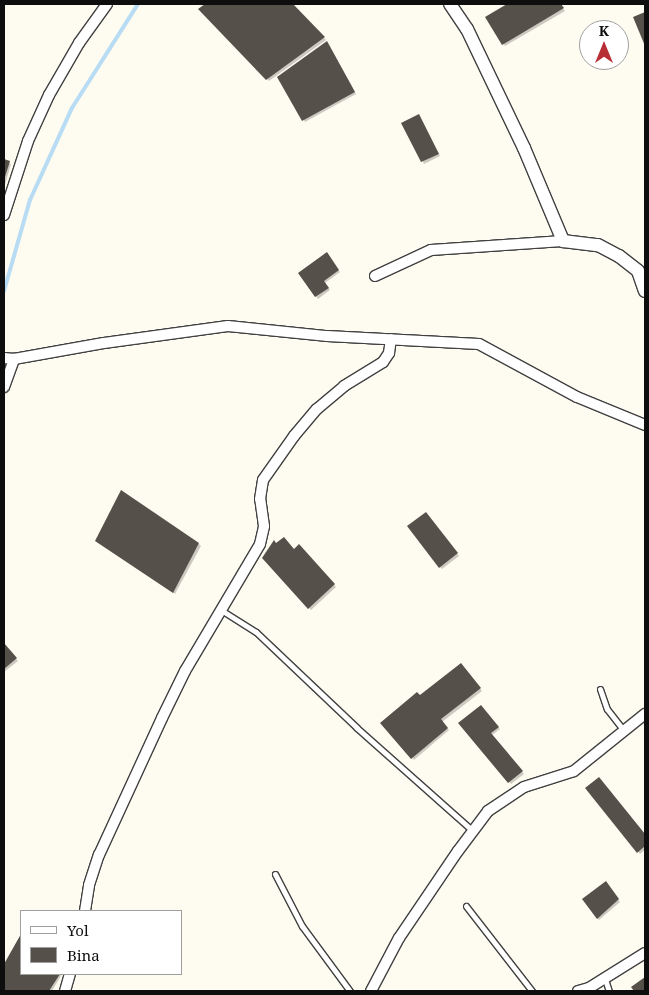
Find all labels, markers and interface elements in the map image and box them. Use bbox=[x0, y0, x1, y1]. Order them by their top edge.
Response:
north arrow bbox=[579, 20, 629, 70]
text: K bbox=[599, 21, 609, 40]
legend bbox=[20, 910, 182, 975]
text: Yol bbox=[67, 920, 89, 940]
text: Bina bbox=[67, 945, 100, 965]

